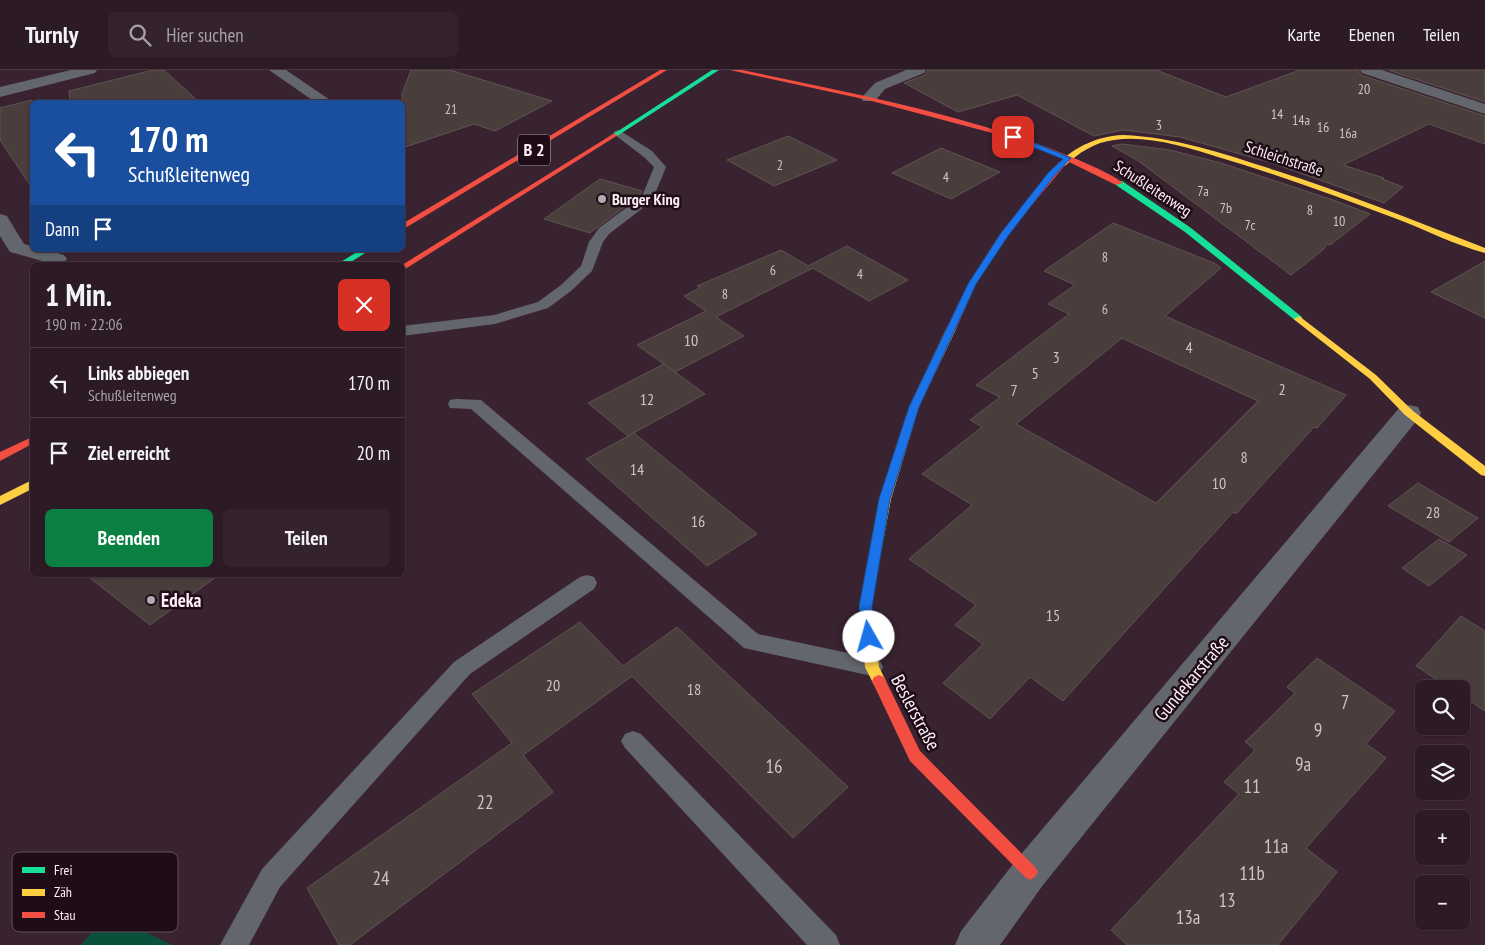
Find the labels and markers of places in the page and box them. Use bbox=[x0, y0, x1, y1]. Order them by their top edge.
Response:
pin bbox=[992, 116, 1034, 158]
place label: Burger King bbox=[612, 189, 680, 209]
marker: Burger King bbox=[596, 193, 608, 205]
place label: Edeka bbox=[161, 588, 202, 612]
marker: Edeka bbox=[145, 594, 157, 606]

